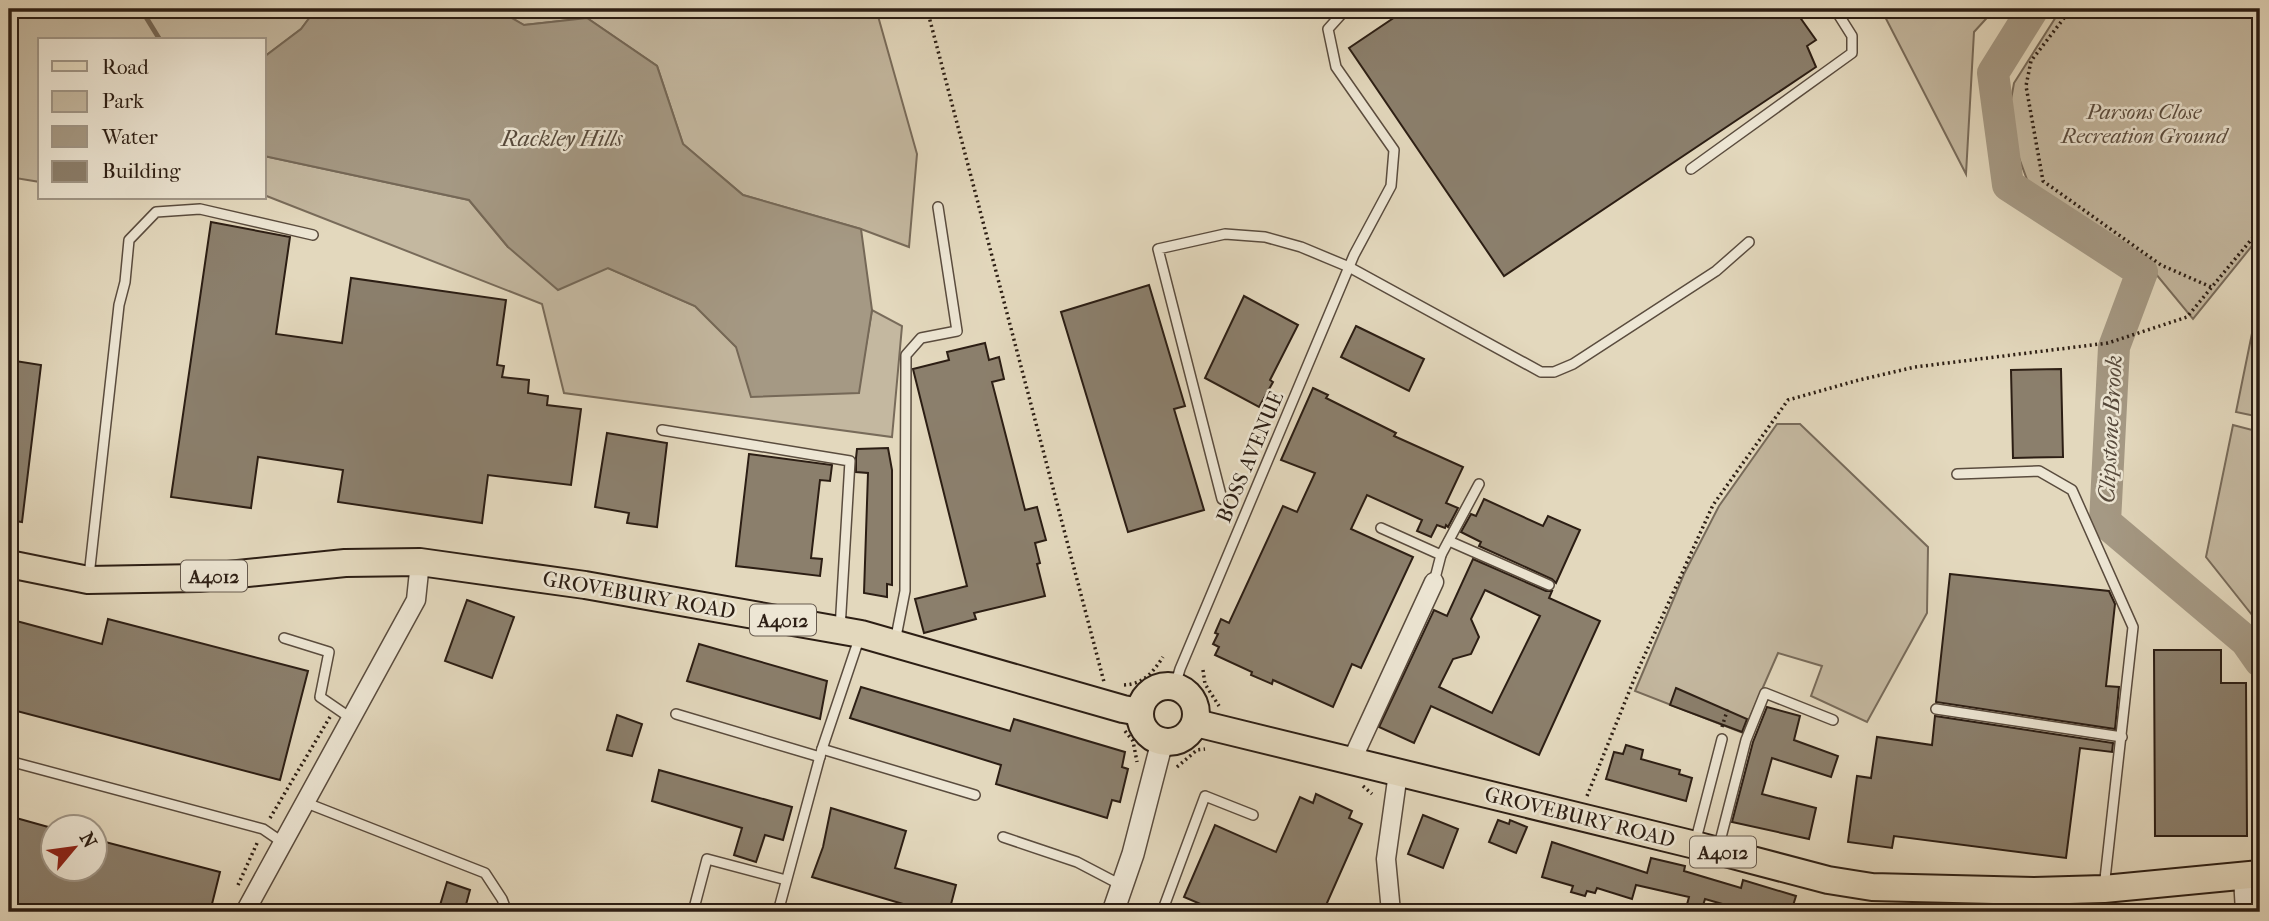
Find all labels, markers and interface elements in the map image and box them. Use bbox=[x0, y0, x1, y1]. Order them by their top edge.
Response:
legend bbox=[38, 38, 266, 200]
text: Road bbox=[102, 55, 149, 79]
text: Park bbox=[102, 89, 144, 113]
park label: Parsons Close Recreation Ground bbox=[2059, 100, 2229, 148]
text: Water bbox=[101, 125, 158, 149]
water label: Rackley Hills bbox=[499, 125, 624, 152]
text: Building bbox=[102, 159, 181, 183]
water label: Clipstone Brook bbox=[2093, 354, 2128, 504]
street label: BOSS AVENUE bbox=[1212, 388, 1289, 526]
road number: A4012 bbox=[181, 561, 247, 592]
street label: GROVEBURY ROAD bbox=[541, 566, 737, 624]
road number: A4012 bbox=[750, 604, 816, 636]
street label: GROVEBURY ROAD bbox=[1482, 782, 1678, 852]
north arrow bbox=[38, 813, 108, 883]
text: N bbox=[75, 829, 101, 852]
road number: A4012 bbox=[1690, 836, 1756, 867]

